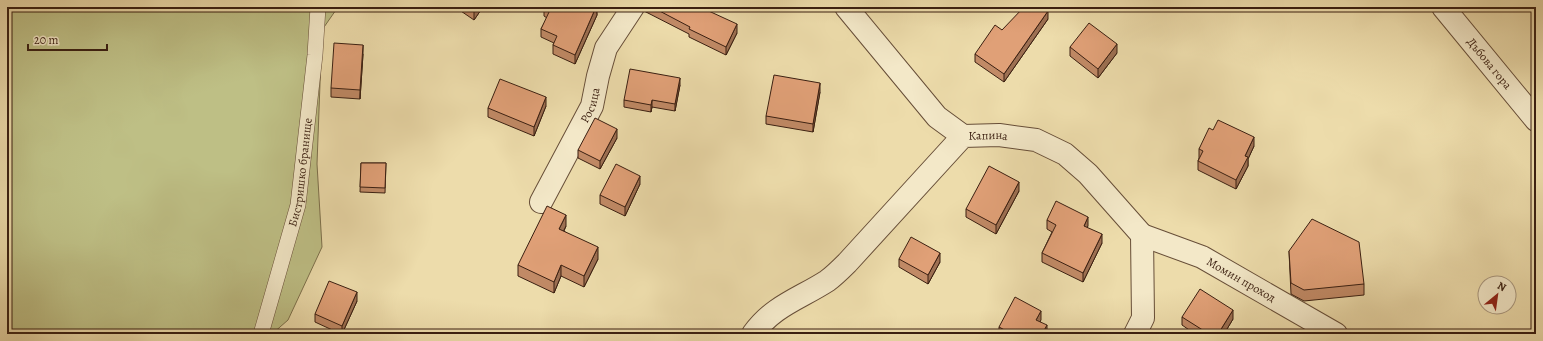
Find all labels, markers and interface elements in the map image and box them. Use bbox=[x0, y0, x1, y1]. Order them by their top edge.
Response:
scale bar bbox=[28, 26, 107, 52]
text: 20 m bbox=[34, 32, 58, 48]
street label: Дъбова гора bbox=[1463, 34, 1516, 93]
street label: Росица bbox=[576, 86, 604, 126]
street label: Бистришко бранище bbox=[284, 117, 316, 229]
street label: Капина bbox=[968, 127, 1009, 144]
street label: Момин проход bbox=[1204, 253, 1279, 306]
north arrow bbox=[1477, 275, 1517, 315]
text: N bbox=[1494, 278, 1509, 295]

